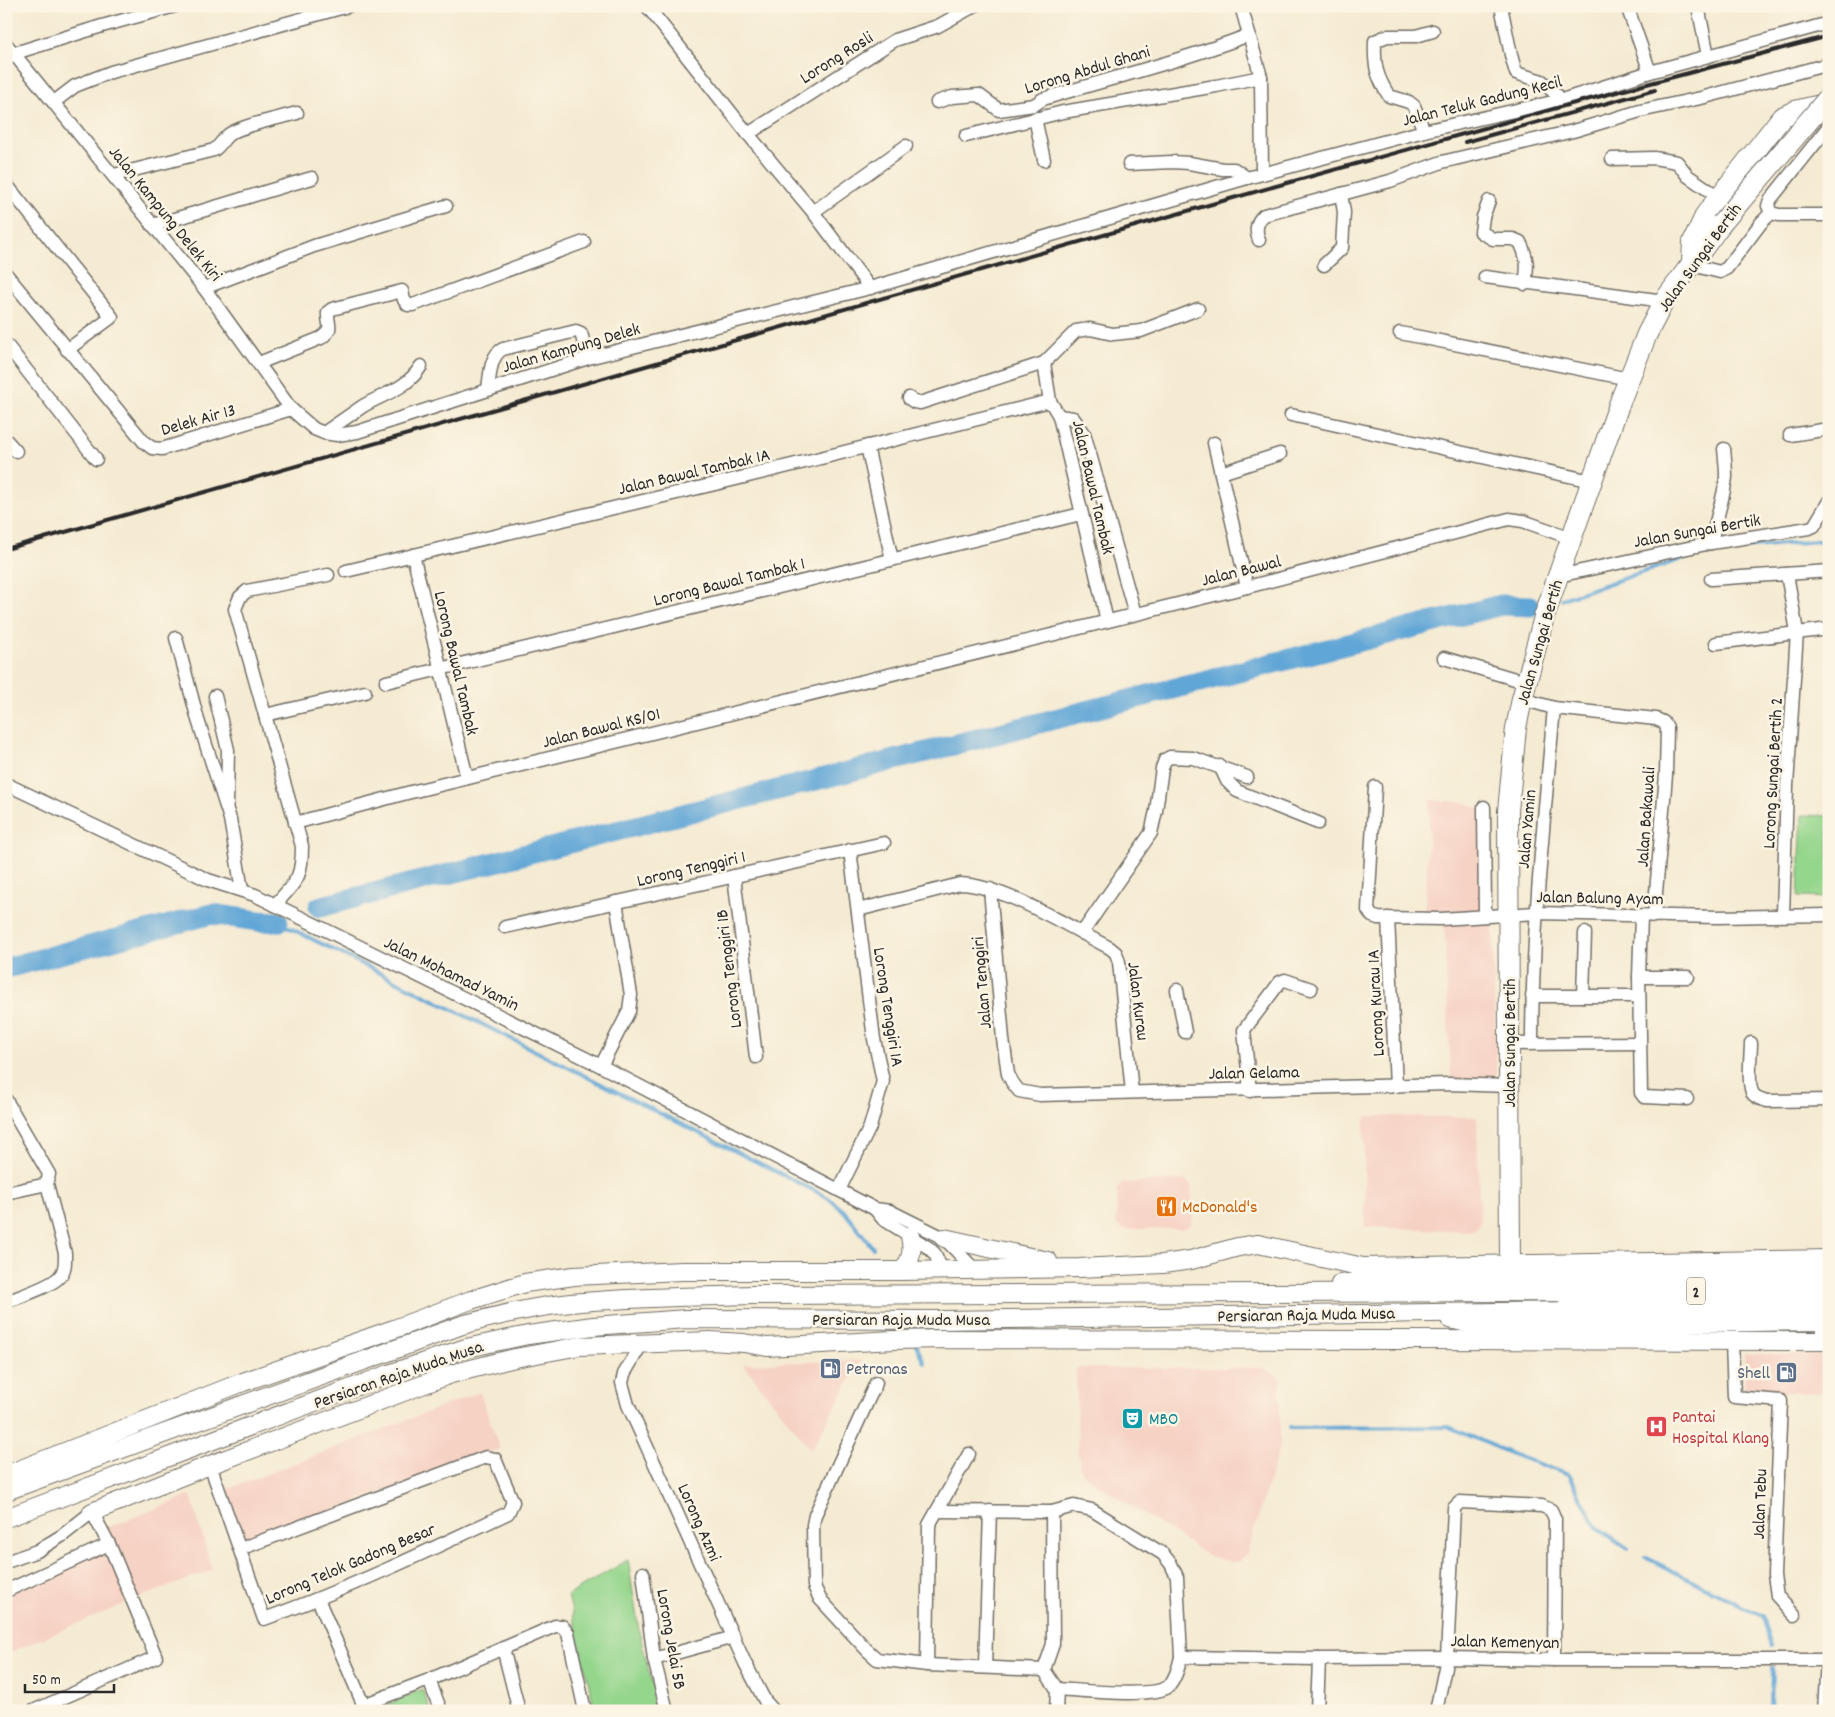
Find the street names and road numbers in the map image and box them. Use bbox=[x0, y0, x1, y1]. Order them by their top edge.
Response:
street label: Lorong Rosli bbox=[796, 27, 879, 92]
street label: Lorong Abdul Ghani bbox=[1022, 40, 1154, 102]
street label: Jalan Teluk Gadung Kecil bbox=[1400, 70, 1566, 134]
street label: Jalan Kampung Delek Kiri bbox=[101, 141, 227, 288]
street label: Jalan Sungai Bertih bbox=[1653, 199, 1749, 318]
street label: Jalan Kampung Delek bbox=[500, 318, 644, 381]
street label: Delek Air 13 bbox=[158, 399, 239, 444]
street label: Jalan Bawal Tambak bbox=[1064, 418, 1119, 557]
street label: Jalan Bawal Tambak 1A bbox=[616, 444, 773, 503]
street label: Jalan Sungai Bertik bbox=[1632, 509, 1763, 556]
street label: Jalan Bawal bbox=[1199, 550, 1285, 594]
street label: Lorong Bawal Tambak 1 bbox=[651, 552, 808, 614]
street label: Jalan Sungai Bertih bbox=[1512, 577, 1571, 708]
street label: Lorong Bawal Tambak bbox=[426, 589, 483, 738]
street label: Lorong Sungai Bertih 2 bbox=[1758, 697, 1791, 849]
street label: Jalan Bawal KS/01 bbox=[540, 703, 663, 756]
street label: Jalan Bakawali bbox=[1632, 766, 1663, 868]
street label: Jalan Yamin bbox=[1513, 789, 1544, 870]
street label: Lorong Tenggiri 1 bbox=[635, 846, 748, 895]
street label: Jalan Balung Ayam bbox=[1536, 886, 1664, 913]
street label: Lorong Tenggiri 1B bbox=[711, 908, 750, 1030]
street label: Jalan Mohamad Yamin bbox=[379, 932, 523, 1019]
street label: Jalan Tenggiri bbox=[967, 936, 1000, 1030]
street label: Lorong Tenggiri 1A bbox=[865, 946, 908, 1069]
street label: Lorong Kurau 1A bbox=[1362, 949, 1393, 1057]
street label: Jalan Kurau bbox=[1119, 961, 1154, 1042]
street label: Jalan Sungai Bertih bbox=[1499, 978, 1524, 1108]
street label: Jalan Gelama bbox=[1208, 1061, 1300, 1088]
road number: 2 bbox=[1687, 1278, 1705, 1304]
street label: Persiaran Raja Muda Musa bbox=[1217, 1302, 1396, 1331]
street label: Persiaran Raja Muda Musa bbox=[812, 1309, 990, 1334]
street label: Persiaran Raja Muda Musa bbox=[311, 1335, 487, 1417]
street label: Jalan Tebu bbox=[1748, 1468, 1775, 1540]
street label: Lorong Azmi bbox=[669, 1480, 726, 1566]
street label: Lorong Telok Gadong Besar bbox=[262, 1518, 440, 1613]
street label: Lorong Jelai 5B bbox=[648, 1587, 691, 1692]
street label: Jalan Kemenyan bbox=[1450, 1630, 1560, 1657]

